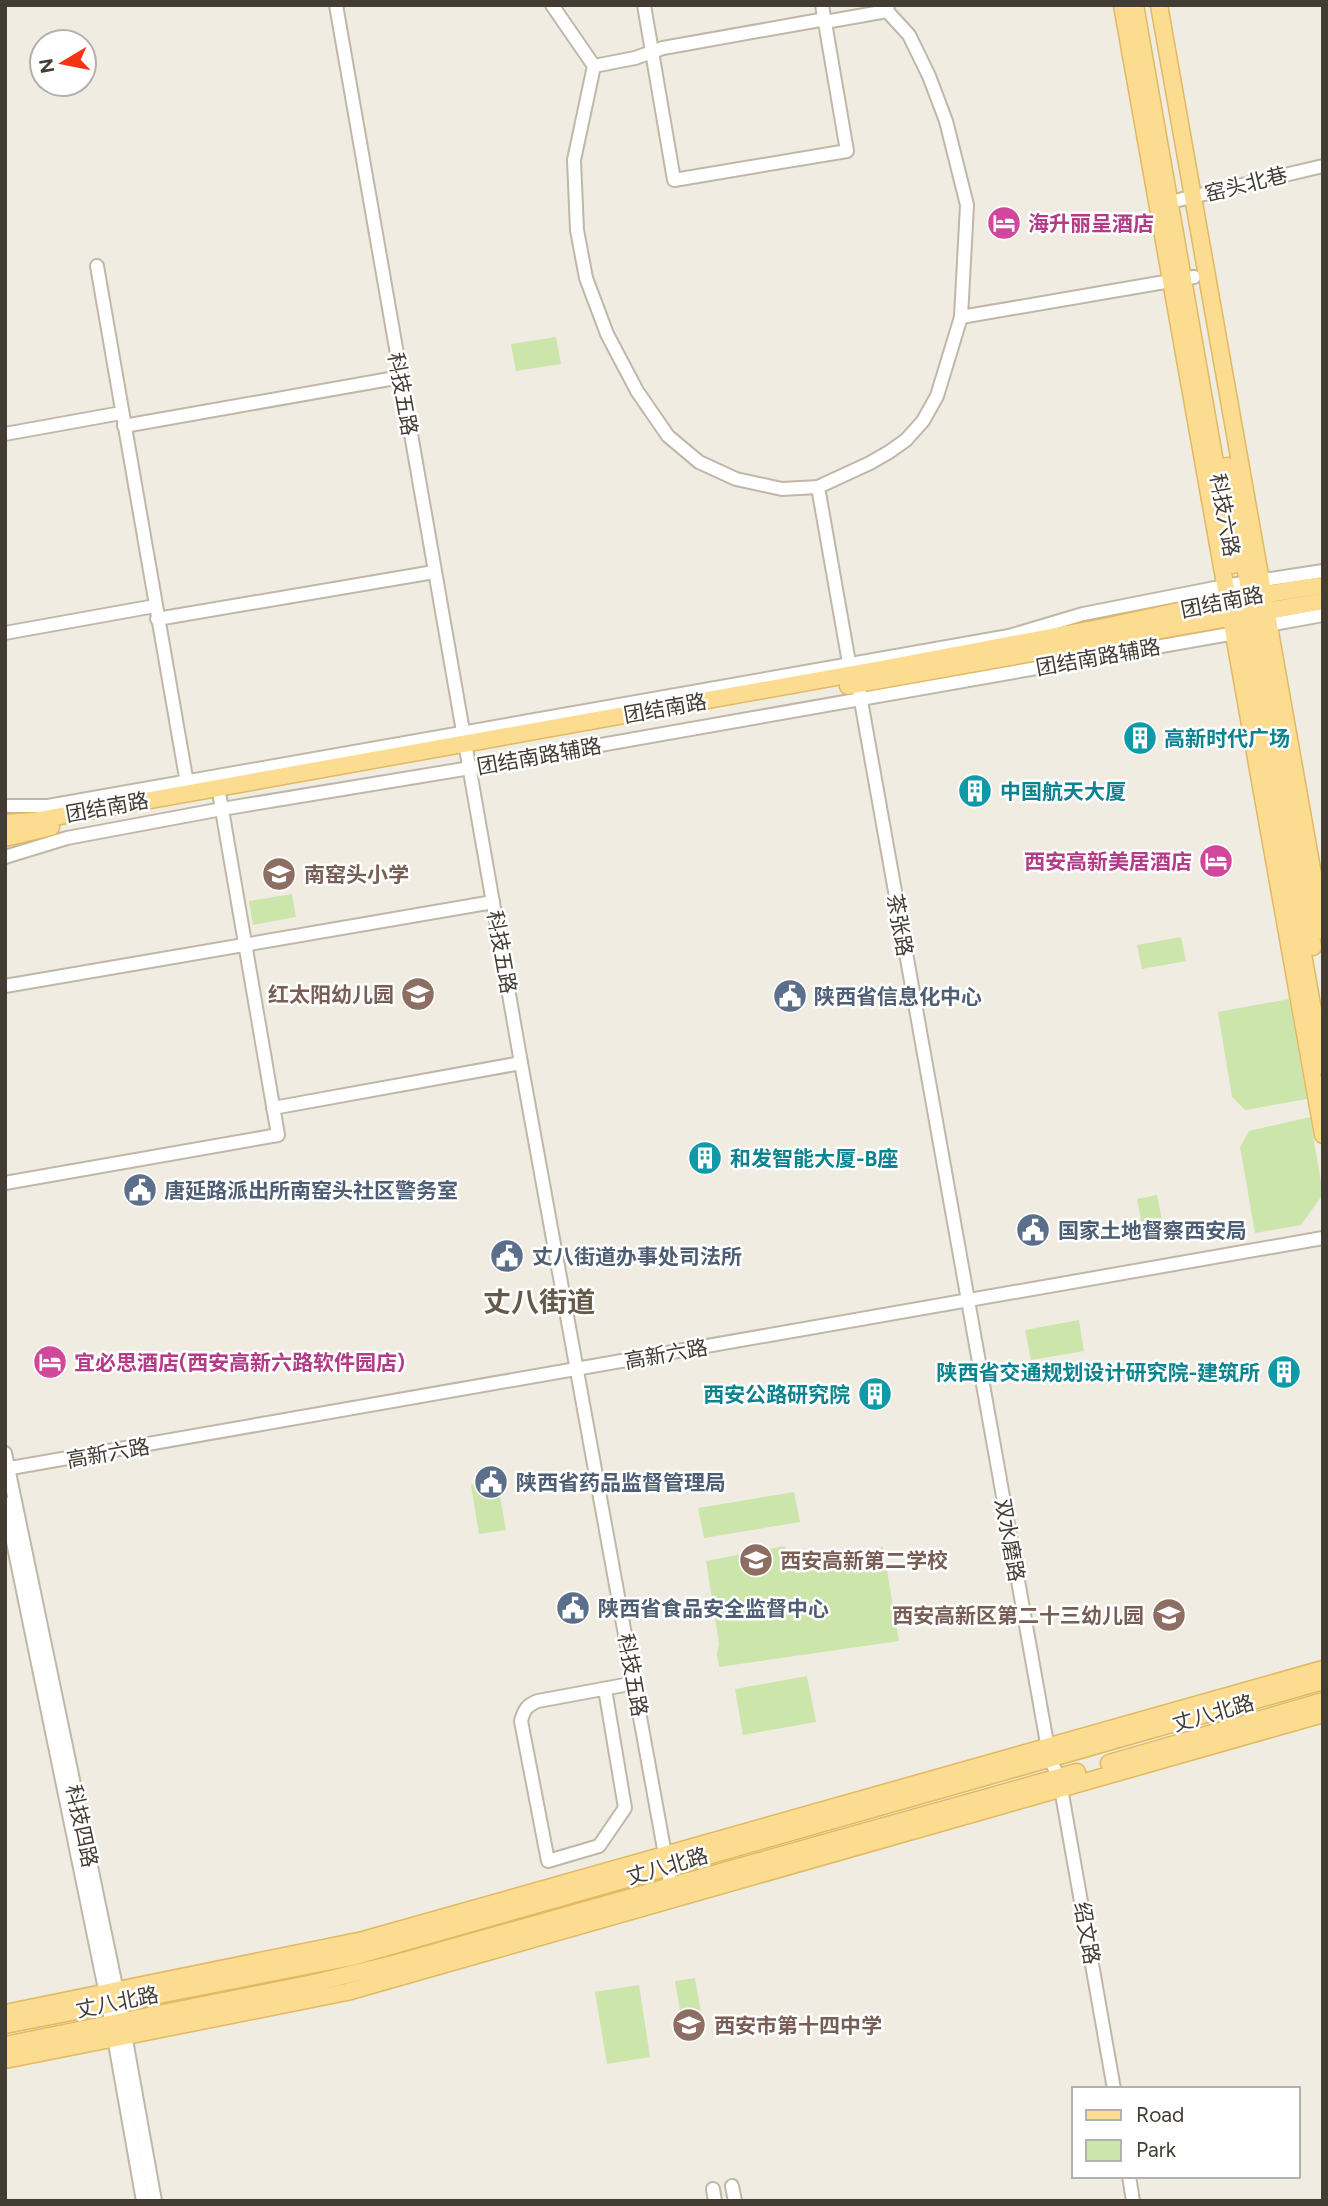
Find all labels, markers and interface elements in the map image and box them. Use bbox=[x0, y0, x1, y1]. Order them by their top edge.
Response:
north arrow bbox=[28, 28, 98, 98]
text: N bbox=[34, 57, 59, 75]
street label: 窑头北巷 bbox=[1202, 162, 1290, 206]
hotel icon: 海升丽呈酒店 bbox=[985, 204, 1023, 242]
place label: 海升丽呈酒店 bbox=[1028, 211, 1154, 236]
street label: 科技五路 bbox=[383, 350, 423, 438]
street label: 科技六路 bbox=[1205, 471, 1245, 559]
street label: 团结南路 bbox=[1178, 582, 1266, 622]
street label: 团结南路辅路 bbox=[1034, 634, 1162, 680]
street label: 团结南路 bbox=[621, 688, 709, 728]
building icon: 高新时代广场 bbox=[1121, 719, 1159, 757]
place label: 高新时代广场 bbox=[1164, 726, 1290, 751]
street label: 团结南路辅路 bbox=[475, 733, 603, 779]
building icon: 中国航天大厦 bbox=[956, 772, 994, 810]
place label: 中国航天大厦 bbox=[1000, 779, 1126, 804]
street label: 团结南路 bbox=[63, 787, 151, 827]
hotel icon: 西安高新美居酒店 bbox=[1197, 842, 1235, 880]
place label: 西安高新美居酒店 bbox=[1024, 849, 1192, 874]
school or university icon: 南窑头小学 bbox=[260, 855, 298, 893]
place label: 南窑头小学 bbox=[304, 862, 409, 887]
street label: 茶张路 bbox=[882, 892, 918, 958]
street label: 科技五路 bbox=[482, 908, 522, 996]
school or university icon: 红太阳幼儿园 bbox=[399, 975, 437, 1013]
public building icon: 陕西省信息化中心 bbox=[771, 977, 809, 1015]
place label: 红太阳幼儿园 bbox=[268, 982, 394, 1007]
place label: 陕西省信息化中心 bbox=[814, 984, 982, 1009]
building icon: 和发智能大厦-B座 bbox=[686, 1139, 724, 1177]
place label: 和发智能大厦-B座 bbox=[730, 1146, 898, 1171]
public building icon: 唐延路派出所南窑头社区警务室 bbox=[121, 1171, 159, 1209]
place label: 唐延路派出所南窑头社区警务室 bbox=[164, 1178, 458, 1203]
public building icon: 国家土地督察西安局 bbox=[1014, 1211, 1052, 1249]
place label: 国家土地督察西安局 bbox=[1058, 1218, 1247, 1243]
public building icon: 丈八街道办事处司法所 bbox=[488, 1237, 526, 1275]
place label: 丈八街道办事处司法所 bbox=[532, 1244, 742, 1269]
district label: 丈八街道 bbox=[483, 1285, 595, 1319]
street label: 高新六路 bbox=[622, 1334, 710, 1374]
hotel icon: 宜必思酒店(西安高新六路软件园店) bbox=[31, 1343, 69, 1381]
place label: 宜必思酒店(西安高新六路软件园店) bbox=[74, 1350, 405, 1375]
building icon: 陕西省交通规划设计研究院-建筑所 bbox=[1265, 1353, 1303, 1391]
place label: 陕西省交通规划设计研究院-建筑所 bbox=[936, 1360, 1260, 1385]
building icon: 西安公路研究院 bbox=[856, 1375, 894, 1413]
place label: 西安公路研究院 bbox=[703, 1382, 850, 1407]
street label: 高新六路 bbox=[64, 1433, 152, 1473]
public building icon: 陕西省药品监督管理局 bbox=[472, 1463, 510, 1501]
place label: 陕西省药品监督管理局 bbox=[516, 1470, 726, 1495]
street label: 双水磨路 bbox=[990, 1496, 1030, 1584]
school or university icon: 西安高新第二学校 bbox=[737, 1541, 775, 1579]
place label: 西安高新第二学校 bbox=[780, 1548, 948, 1573]
public building icon: 陕西省食品安全监督中心 bbox=[554, 1589, 592, 1627]
place label: 陕西省食品安全监督中心 bbox=[598, 1596, 829, 1621]
school or university icon: 西安高新区第二十三幼儿园 bbox=[1150, 1596, 1188, 1634]
place label: 西安高新区第二十三幼儿园 bbox=[892, 1603, 1144, 1628]
street label: 科技五路 bbox=[613, 1631, 653, 1719]
street label: 丈八北路 bbox=[1169, 1689, 1257, 1737]
street label: 科技四路 bbox=[61, 1782, 103, 1870]
street label: 丈八北路 bbox=[623, 1842, 711, 1890]
street label: 绍文路 bbox=[1069, 1900, 1105, 1966]
street label: 丈八北路 bbox=[73, 1982, 161, 2022]
school or university icon: 西安市第十四中学 bbox=[670, 2006, 708, 2044]
place label: 西安市第十四中学 bbox=[714, 2013, 882, 2038]
legend bbox=[1072, 2087, 1300, 2178]
text: Road bbox=[1136, 2102, 1184, 2127]
text: Park bbox=[1136, 2137, 1177, 2162]

